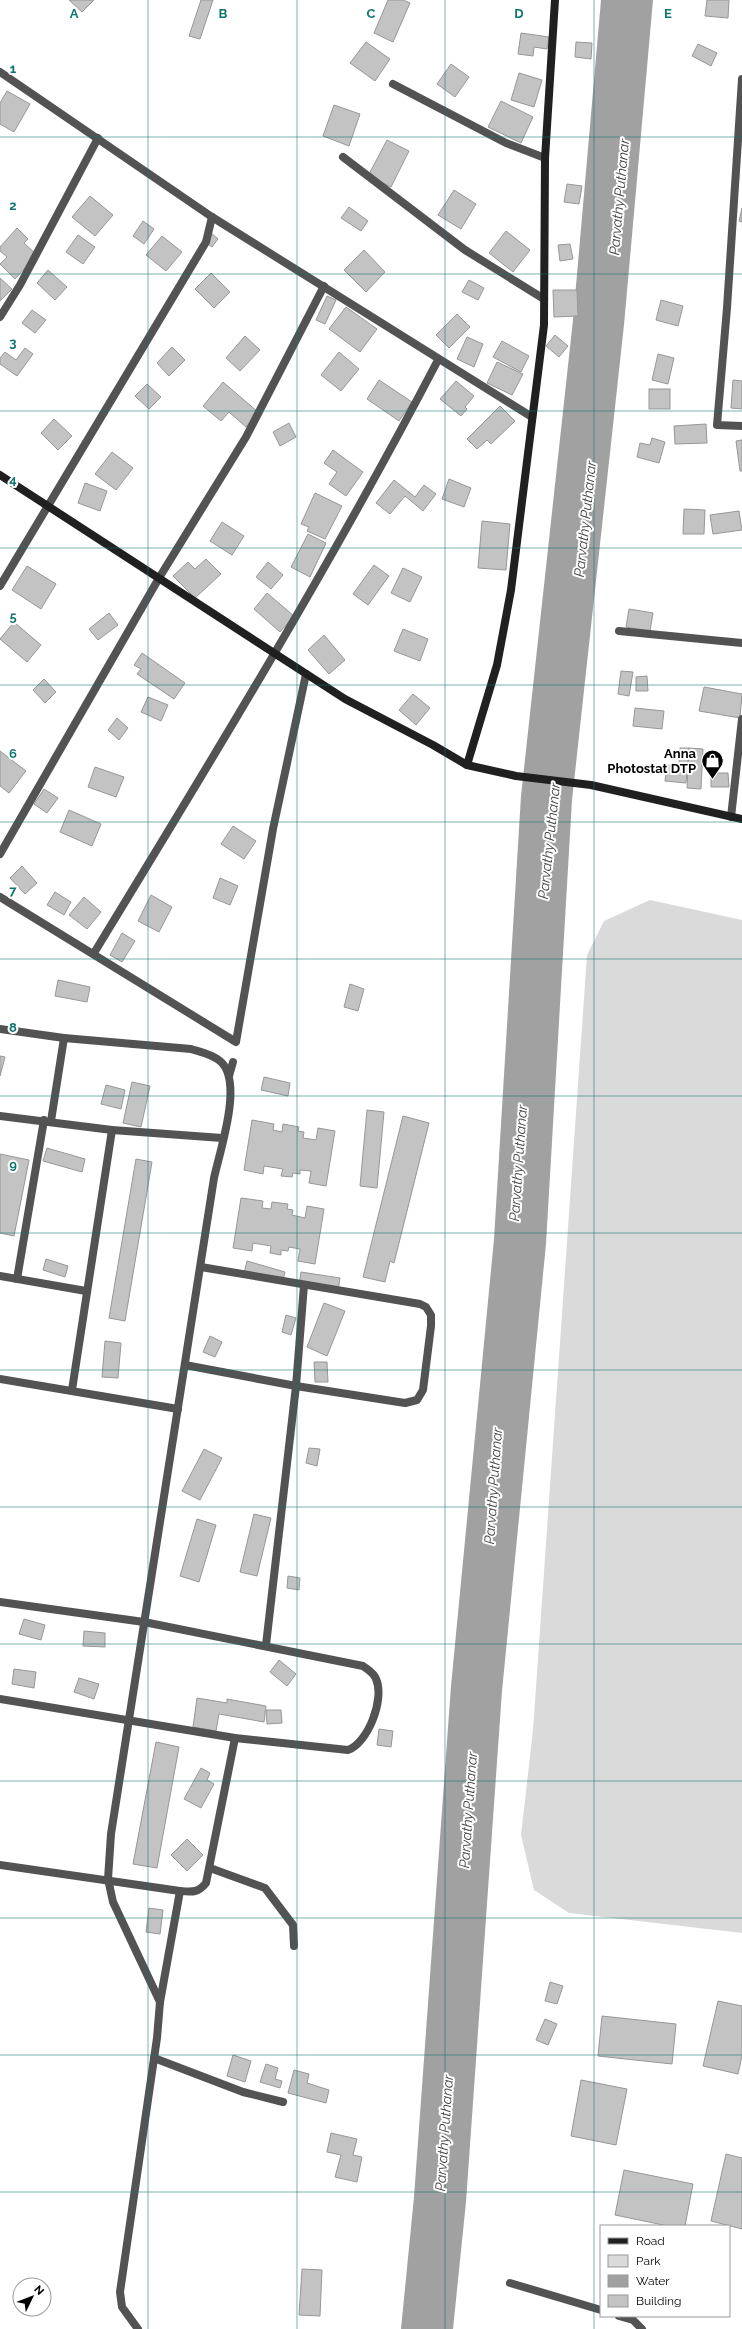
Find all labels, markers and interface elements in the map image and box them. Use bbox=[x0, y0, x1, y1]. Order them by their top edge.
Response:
text: A bbox=[70, 6, 79, 21]
text: B bbox=[219, 6, 228, 21]
text: C bbox=[367, 6, 376, 21]
text: D bbox=[514, 6, 524, 21]
text: E bbox=[664, 6, 672, 21]
text: 1 bbox=[10, 61, 17, 76]
water label: Parvathy Puthanar bbox=[606, 137, 632, 256]
text: 2 bbox=[9, 198, 17, 213]
text: 3 bbox=[9, 335, 17, 350]
water label: Parvathy Puthanar bbox=[571, 459, 599, 578]
text: 4 bbox=[9, 472, 17, 487]
text: 5 bbox=[9, 609, 17, 624]
text: 6 bbox=[9, 746, 17, 761]
place label: Anna Photostat DTP bbox=[607, 746, 697, 776]
shop icon: Anna Photostat DTP bbox=[699, 747, 725, 780]
water label: Parvathy Puthanar bbox=[535, 781, 563, 900]
text: 7 bbox=[9, 883, 17, 898]
text: 8 bbox=[9, 1020, 17, 1035]
water label: Parvathy Puthanar bbox=[506, 1103, 530, 1222]
text: 9 bbox=[9, 1157, 17, 1172]
water label: Parvathy Puthanar bbox=[481, 1426, 505, 1545]
water label: Parvathy Puthanar bbox=[456, 1750, 480, 1869]
water label: Parvathy Puthanar bbox=[432, 2073, 456, 2192]
legend bbox=[600, 2225, 730, 2317]
text: Road bbox=[636, 2234, 665, 2248]
text: Park bbox=[636, 2254, 661, 2268]
text: Water bbox=[636, 2274, 670, 2288]
north arrow bbox=[12, 2277, 52, 2317]
text: N bbox=[31, 2283, 47, 2298]
text: Building bbox=[636, 2294, 682, 2308]

